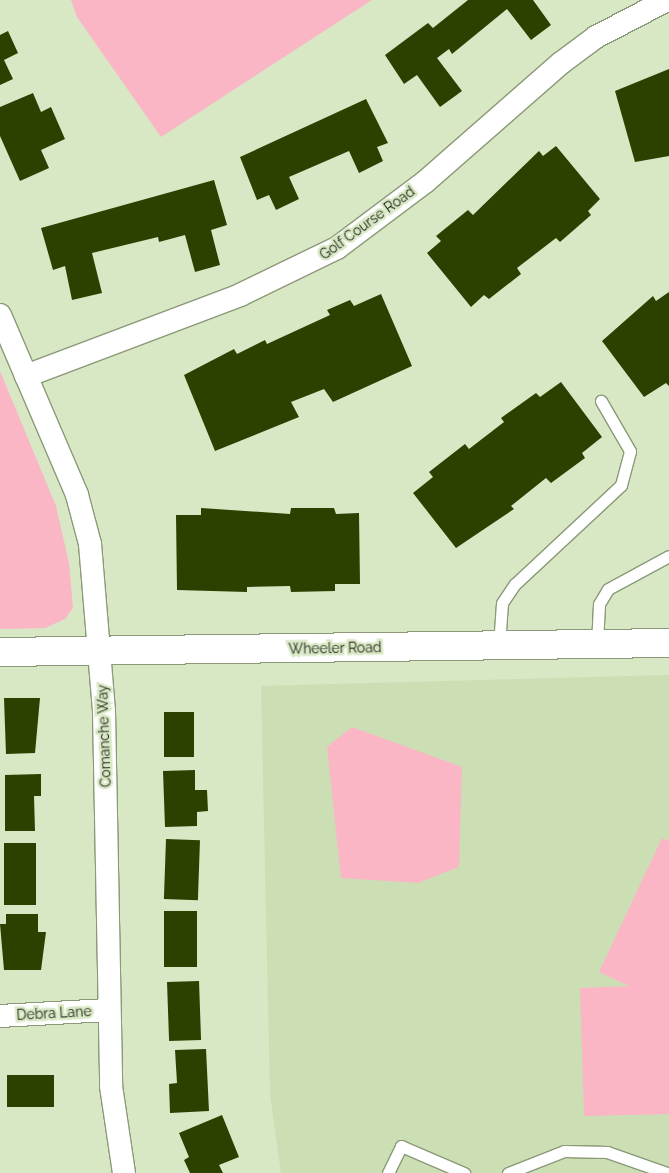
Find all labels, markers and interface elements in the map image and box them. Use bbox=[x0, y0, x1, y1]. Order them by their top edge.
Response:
street label: Golf Course Road bbox=[316, 183, 418, 263]
street label: Wheeler Road bbox=[288, 639, 382, 657]
street label: Comanche Way bbox=[94, 684, 114, 788]
street label: Debra Lane bbox=[16, 1003, 92, 1023]

